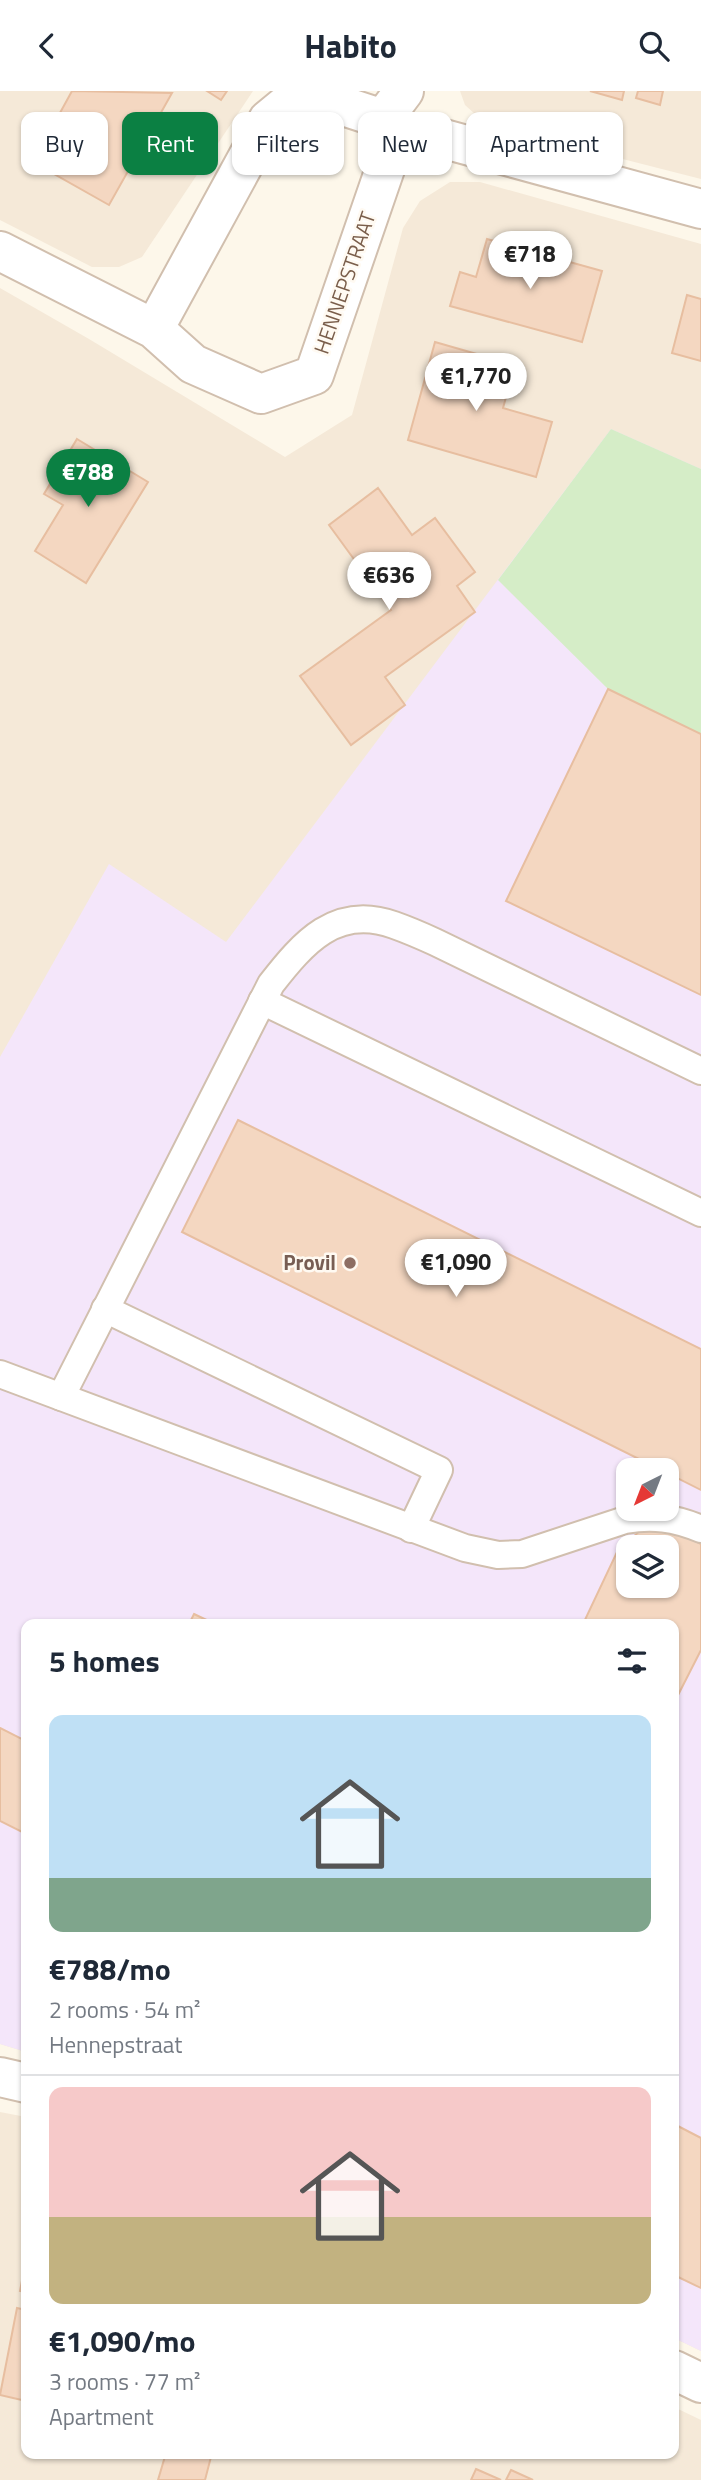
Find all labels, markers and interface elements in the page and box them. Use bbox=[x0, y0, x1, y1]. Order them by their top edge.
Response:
text: Habito bbox=[304, 22, 397, 70]
icon: back bbox=[28, 27, 66, 65]
icon: search bbox=[635, 27, 673, 65]
chip: Buy bbox=[21, 112, 108, 175]
chip: Rent bbox=[122, 112, 218, 175]
chip: Filters bbox=[232, 112, 344, 175]
chip: New bbox=[358, 112, 452, 175]
chip: Apartment bbox=[466, 112, 623, 175]
street label: HENNEPSTRAAT bbox=[305, 207, 383, 358]
pin: €718 bbox=[489, 231, 571, 291]
text: €718 bbox=[504, 236, 556, 271]
pin: €1,770 bbox=[419, 353, 533, 413]
text: €1,770 bbox=[441, 358, 511, 393]
pin: €788 bbox=[47, 449, 129, 509]
text: €788 bbox=[62, 454, 114, 489]
pin: €636 bbox=[348, 553, 430, 612]
text: €636 bbox=[363, 557, 415, 592]
pin: €1,090 bbox=[399, 1239, 513, 1299]
text: €1,090 bbox=[421, 1244, 491, 1279]
place label: Provil bbox=[283, 1246, 336, 1278]
marker: Provil bbox=[342, 1255, 358, 1271]
north arrow bbox=[616, 1458, 679, 1521]
map controls bbox=[616, 1458, 679, 1598]
button: layers bbox=[616, 1535, 679, 1598]
text: 5 homes bbox=[49, 1638, 160, 1684]
icon: filters bbox=[613, 1642, 651, 1680]
icon: home bbox=[287, 1761, 413, 1887]
text: €788/mo bbox=[49, 1946, 171, 1992]
text: 2 rooms · 54 m² bbox=[49, 1992, 200, 2027]
text: Hennepstraat bbox=[49, 2027, 182, 2062]
icon: home bbox=[287, 2133, 413, 2259]
text: €1,090/mo bbox=[49, 2318, 195, 2364]
text: 3 rooms · 77 m² bbox=[49, 2364, 200, 2399]
text: Apartment bbox=[49, 2399, 154, 2434]

